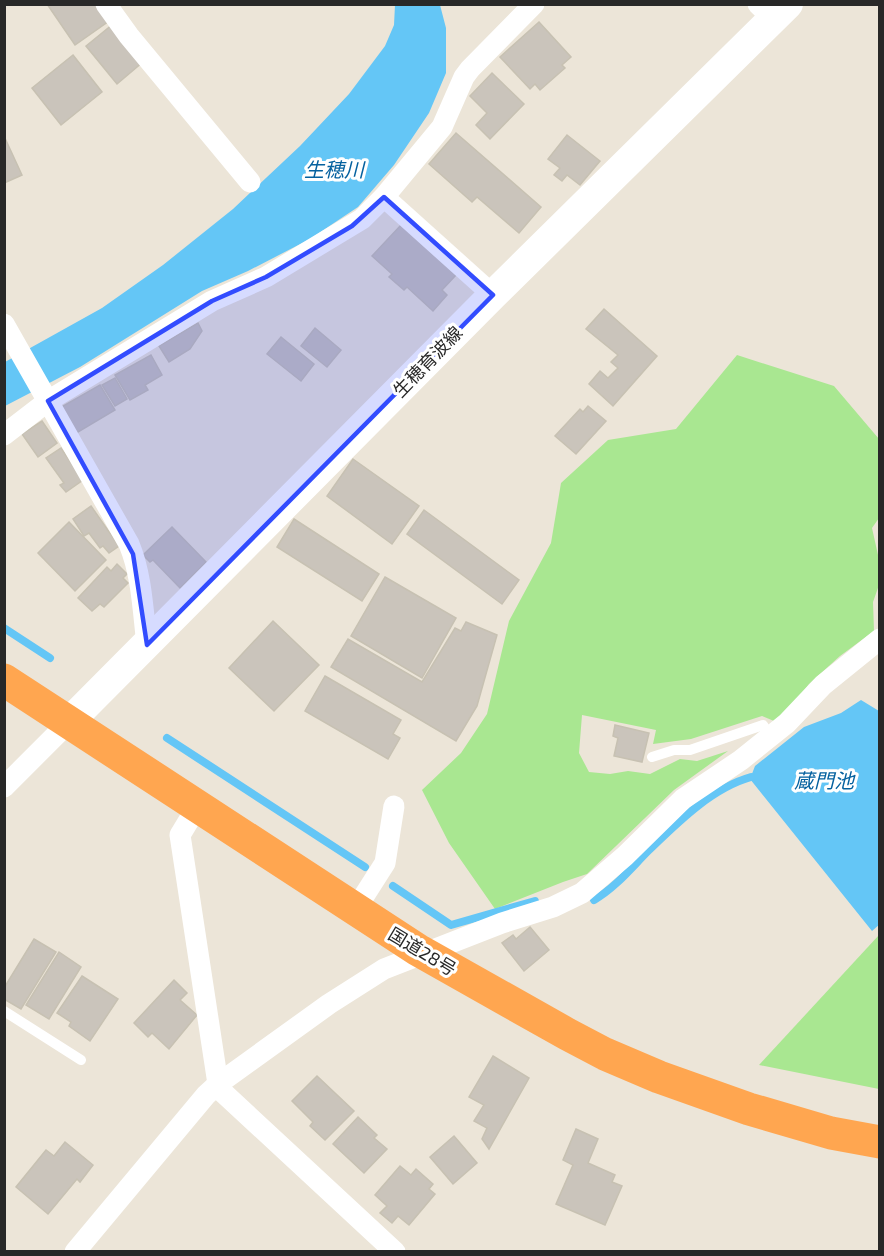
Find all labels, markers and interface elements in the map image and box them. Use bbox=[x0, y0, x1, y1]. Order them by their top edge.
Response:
water label: 生穂川 bbox=[304, 157, 366, 181]
street label: 生穂育波線 bbox=[388, 321, 466, 401]
water label: 蔵門池 bbox=[794, 768, 856, 792]
street label: 国道28号 bbox=[385, 922, 460, 980]

